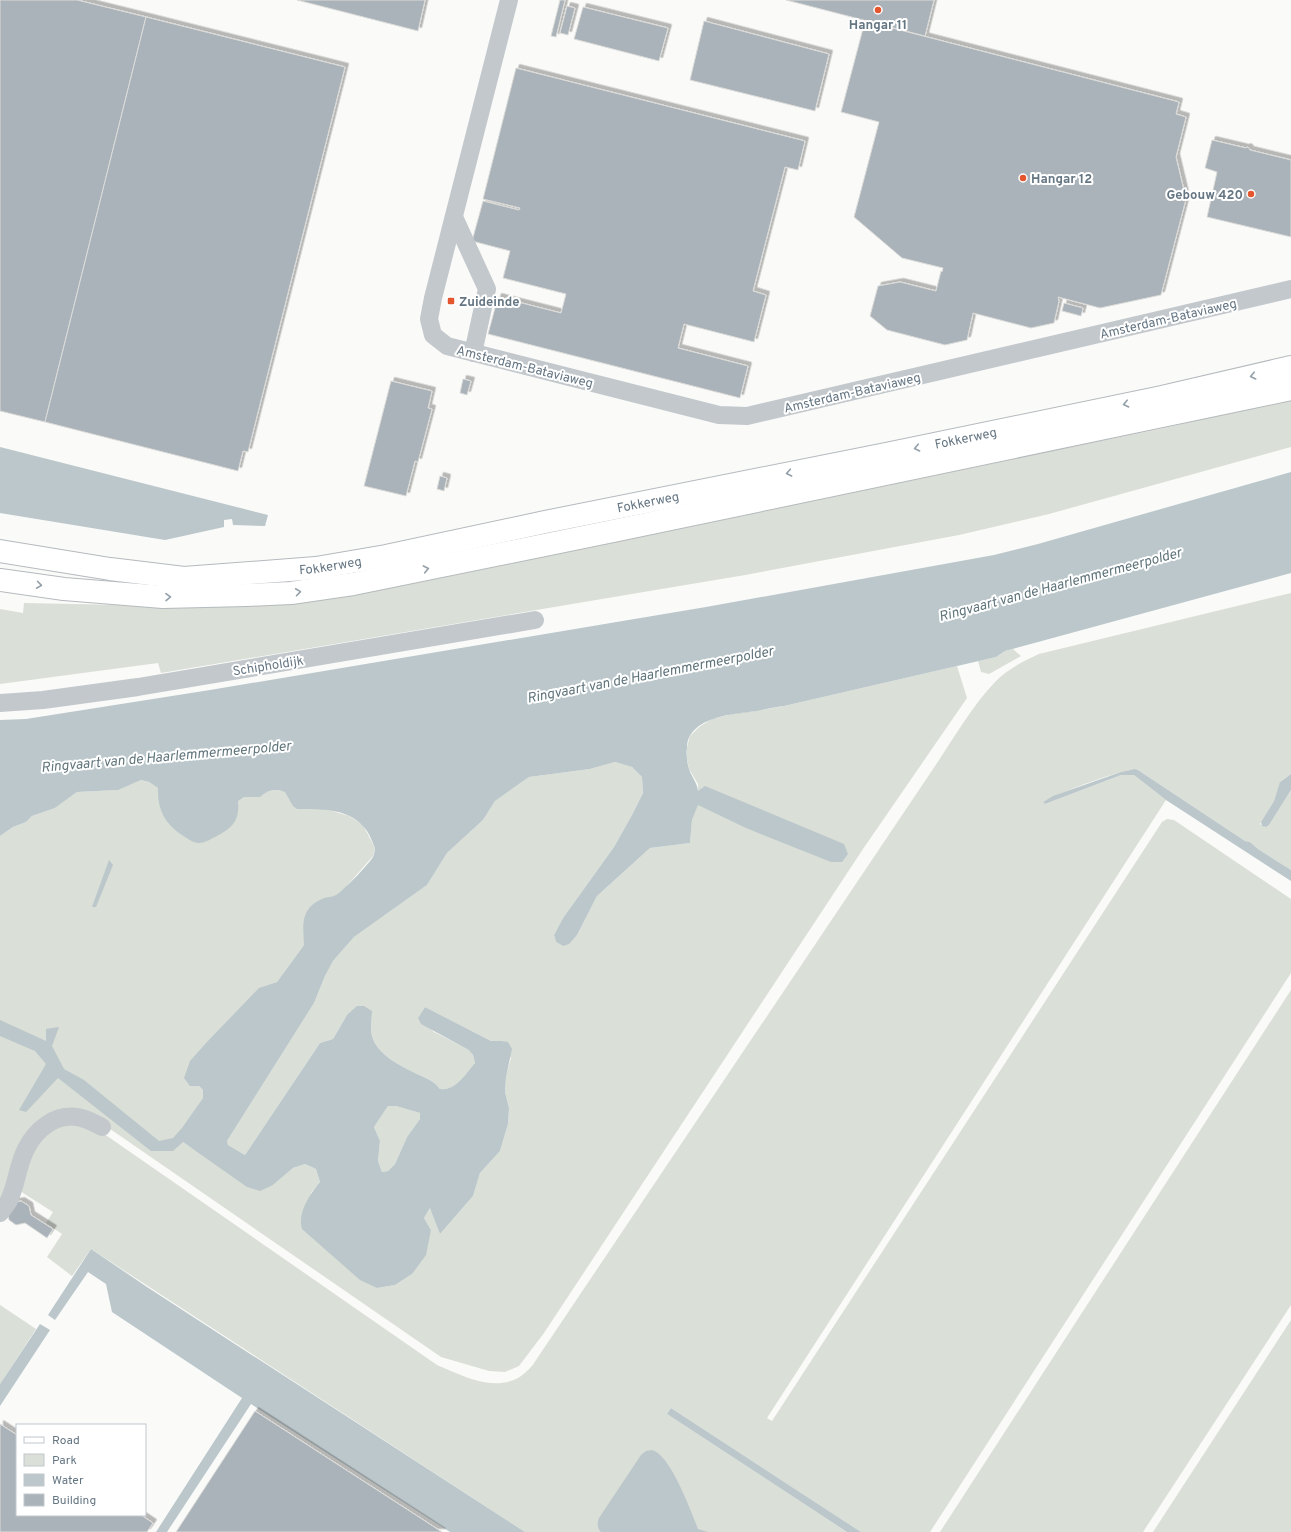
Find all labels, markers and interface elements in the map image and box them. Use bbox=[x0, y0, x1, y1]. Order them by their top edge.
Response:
marker: Hangar 11 bbox=[873, 5, 883, 15]
place label: Hangar 11 bbox=[849, 18, 907, 34]
place label: Hangar 12 bbox=[1031, 172, 1092, 188]
marker: Hangar 12 bbox=[1018, 173, 1028, 183]
place label: Gebouw 420 bbox=[1166, 188, 1243, 204]
marker: Gebouw 420 bbox=[1246, 189, 1256, 199]
place label: Zuideinde bbox=[459, 295, 520, 311]
marker: Zuideinde bbox=[446, 296, 456, 306]
street label: Amsterdam-Bataviaweg bbox=[1098, 296, 1238, 343]
street label: Amsterdam-Bataviaweg bbox=[455, 343, 594, 393]
street label: Amsterdam-Bataviaweg bbox=[782, 370, 922, 417]
one-way arrow bbox=[1250, 371, 1257, 380]
one-way arrow bbox=[1123, 400, 1129, 408]
street label: Fokkerweg bbox=[934, 425, 998, 454]
one-way arrow bbox=[913, 443, 920, 451]
one-way arrow bbox=[786, 469, 792, 477]
street label: Fokkerweg bbox=[616, 489, 681, 517]
water label: Ringvaart van de Haarlemmermeerpolder bbox=[937, 544, 1185, 626]
street label: Fokkerweg bbox=[299, 554, 363, 579]
one-way arrow bbox=[423, 566, 429, 574]
one-way arrow bbox=[35, 580, 42, 589]
one-way arrow bbox=[295, 588, 301, 597]
one-way arrow bbox=[165, 593, 171, 601]
water label: Ringvaart van de Haarlemmermeerpolder bbox=[526, 643, 777, 708]
street label: Schipholdijk bbox=[232, 653, 305, 680]
water label: Ringvaart van de Haarlemmermeerpolder bbox=[40, 738, 293, 777]
legend bbox=[16, 1424, 146, 1516]
text: Road bbox=[52, 1433, 80, 1449]
text: Park bbox=[52, 1453, 77, 1469]
text: Water bbox=[52, 1473, 84, 1489]
text: Building bbox=[52, 1493, 96, 1509]

